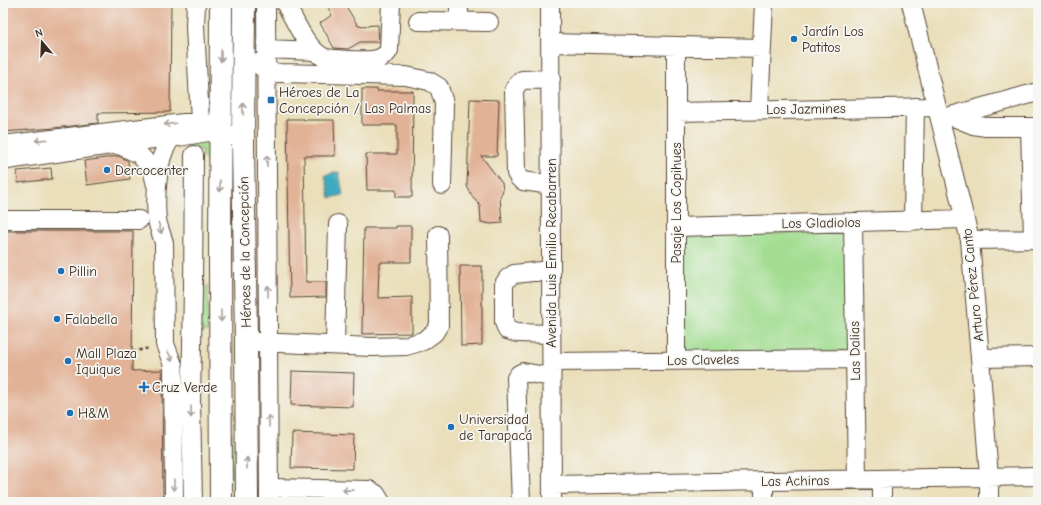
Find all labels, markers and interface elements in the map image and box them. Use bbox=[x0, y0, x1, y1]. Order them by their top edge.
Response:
north arrow bbox=[22, 22, 62, 62]
place label: Jardín Los Patitos bbox=[802, 23, 864, 56]
text: N bbox=[33, 26, 44, 40]
marker: Jardín Los Patitos bbox=[789, 34, 799, 44]
one-way arrow bbox=[217, 49, 225, 62]
place label: Héroes de La Concepción / Las Palmas bbox=[279, 84, 431, 117]
marker: Héroes de La Concepción / Las Palmas bbox=[266, 95, 276, 105]
street label: Los Jazmines bbox=[766, 100, 846, 118]
one-way arrow bbox=[240, 103, 247, 116]
one-way arrow bbox=[164, 121, 177, 128]
one-way arrow bbox=[35, 136, 48, 144]
street label: Pasaje Los Copihues bbox=[668, 142, 685, 264]
one-way arrow bbox=[263, 155, 271, 168]
street label: Avenida Luis Emilio Recabarren bbox=[543, 158, 560, 348]
place label: Dercocenter bbox=[115, 162, 188, 179]
marker: Dercocenter bbox=[102, 165, 112, 175]
street label: Héroes de la Concepción bbox=[235, 176, 255, 328]
one-way arrow bbox=[216, 179, 224, 192]
street label: Los Gladiolos bbox=[781, 214, 861, 232]
one-way arrow bbox=[157, 221, 164, 234]
street label: Arturo Pérez Canto bbox=[959, 227, 987, 343]
place label: Pillin bbox=[69, 263, 97, 280]
marker: Pillin bbox=[56, 266, 66, 276]
one-way arrow bbox=[264, 285, 272, 298]
one-way arrow bbox=[217, 309, 225, 322]
place label: Falabella bbox=[65, 311, 118, 328]
marker: Falabella bbox=[52, 314, 62, 324]
street label: Las Dalias bbox=[846, 321, 864, 381]
place label: Mall Plaza Iquique bbox=[76, 345, 137, 378]
one-way arrow bbox=[167, 350, 174, 362]
street label: Los Claveles bbox=[667, 351, 739, 369]
marker: Mall Plaza Iquique bbox=[63, 356, 73, 366]
place label: Cruz Verde bbox=[152, 379, 217, 396]
marker: Cruz Verde bbox=[139, 382, 149, 392]
place label: H&M bbox=[78, 405, 109, 422]
one-way arrow bbox=[187, 405, 195, 418]
marker: H&M bbox=[65, 408, 75, 418]
place label: Universidad de Tarapacá bbox=[459, 411, 533, 444]
one-way arrow bbox=[265, 415, 273, 428]
marker: Universidad de Tarapacá bbox=[446, 422, 456, 432]
one-way arrow bbox=[243, 457, 251, 470]
street label: Las Achiras bbox=[761, 472, 830, 490]
one-way arrow bbox=[170, 478, 178, 491]
one-way arrow bbox=[342, 486, 355, 494]

